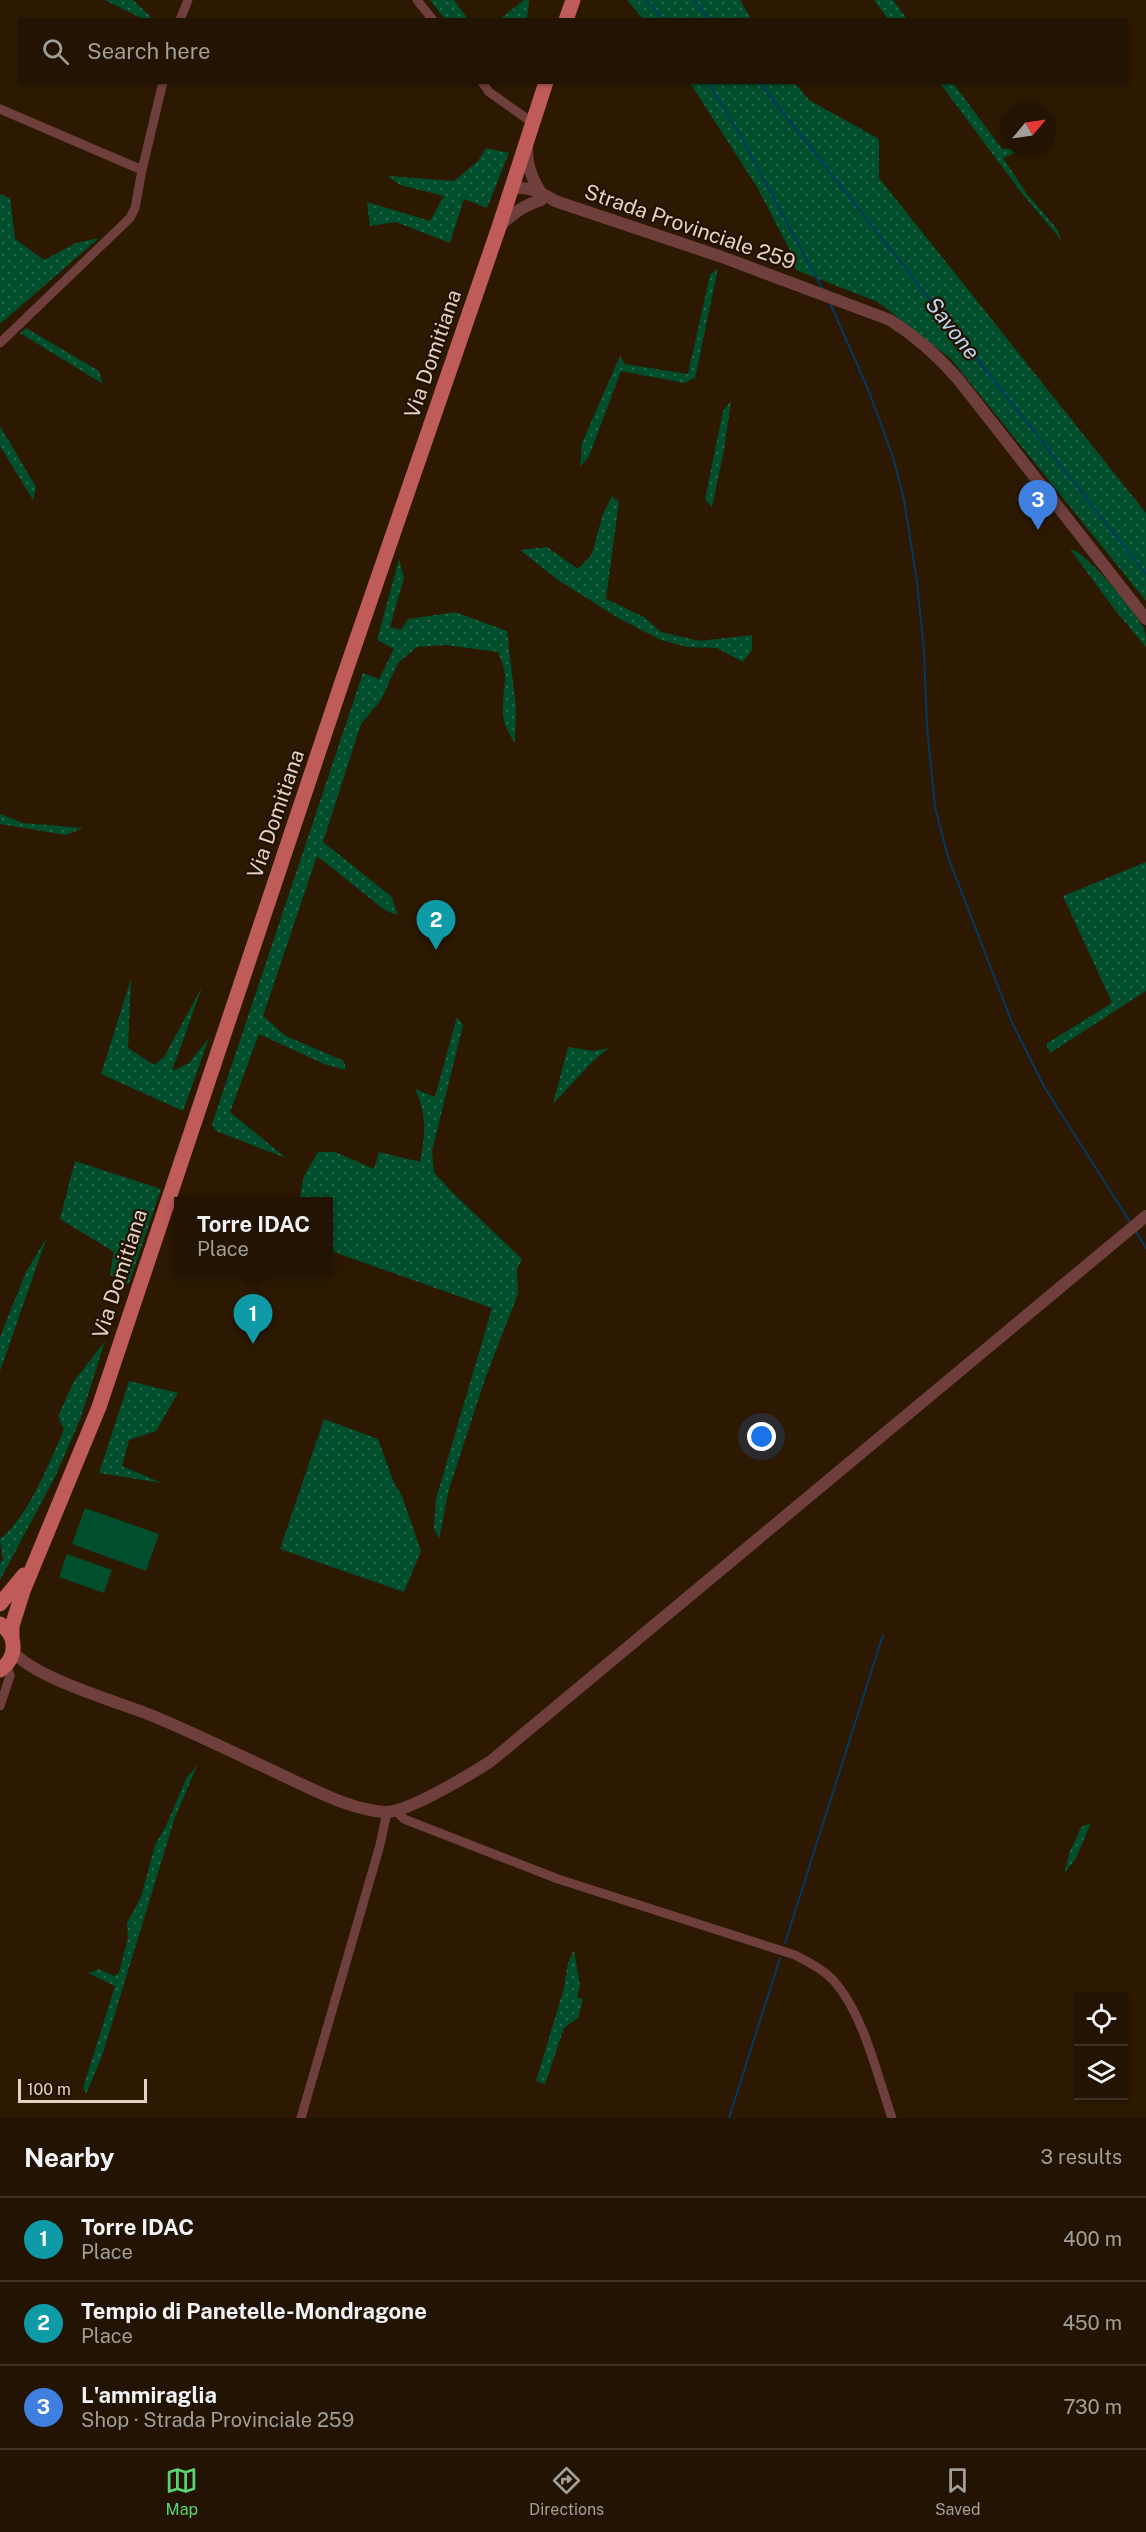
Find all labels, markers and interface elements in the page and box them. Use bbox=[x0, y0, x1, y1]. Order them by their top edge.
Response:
search box bbox=[18, 18, 1128, 84]
icon: search bbox=[39, 35, 72, 68]
text: Search here bbox=[87, 38, 211, 64]
north arrow bbox=[1002, 102, 1056, 156]
street label: Strada Provinciale 259 bbox=[581, 179, 799, 274]
street label: Via Domitiana bbox=[399, 286, 466, 422]
water label: Savone bbox=[921, 292, 985, 364]
pin: 3 bbox=[1018, 480, 1058, 530]
street label: Via Domitiana bbox=[242, 746, 309, 882]
pin: 2 bbox=[416, 900, 456, 950]
popup bbox=[174, 1197, 333, 1275]
street label: Via Domitiana bbox=[87, 1206, 152, 1342]
text: Torre IDAC bbox=[197, 1211, 310, 1237]
text: Place bbox=[197, 1237, 249, 1261]
pin: 1 bbox=[234, 1294, 272, 1344]
your location bbox=[747, 1422, 776, 1451]
map controls bbox=[1074, 1992, 1128, 2100]
button: locate bbox=[1074, 1992, 1128, 2046]
button: layers bbox=[1074, 2046, 1128, 2100]
scale bar bbox=[18, 2076, 147, 2104]
text: 100 m bbox=[27, 2080, 71, 2099]
text: Nearby bbox=[24, 2142, 114, 2173]
text: 3 results bbox=[1041, 2145, 1122, 2169]
text: Torre IDAC bbox=[81, 2214, 194, 2240]
text: 1 bbox=[39, 2227, 48, 2251]
text: 400 m bbox=[1063, 2227, 1122, 2251]
text: Place bbox=[81, 2240, 133, 2264]
text: Tempio di Panetelle-Mondragone bbox=[81, 2298, 427, 2324]
text: 2 bbox=[37, 2311, 50, 2335]
text: 450 m bbox=[1062, 2311, 1122, 2335]
text: Place bbox=[81, 2324, 133, 2348]
text: L'ammiraglia bbox=[81, 2382, 217, 2408]
text: 3 bbox=[37, 2395, 50, 2419]
text: 730 m bbox=[1064, 2395, 1122, 2419]
text: Shop · Strada Provinciale 259 bbox=[81, 2408, 354, 2432]
tab: Map bbox=[165, 2464, 198, 2519]
tab: Directions bbox=[529, 2464, 604, 2519]
tab: Saved bbox=[935, 2464, 981, 2519]

